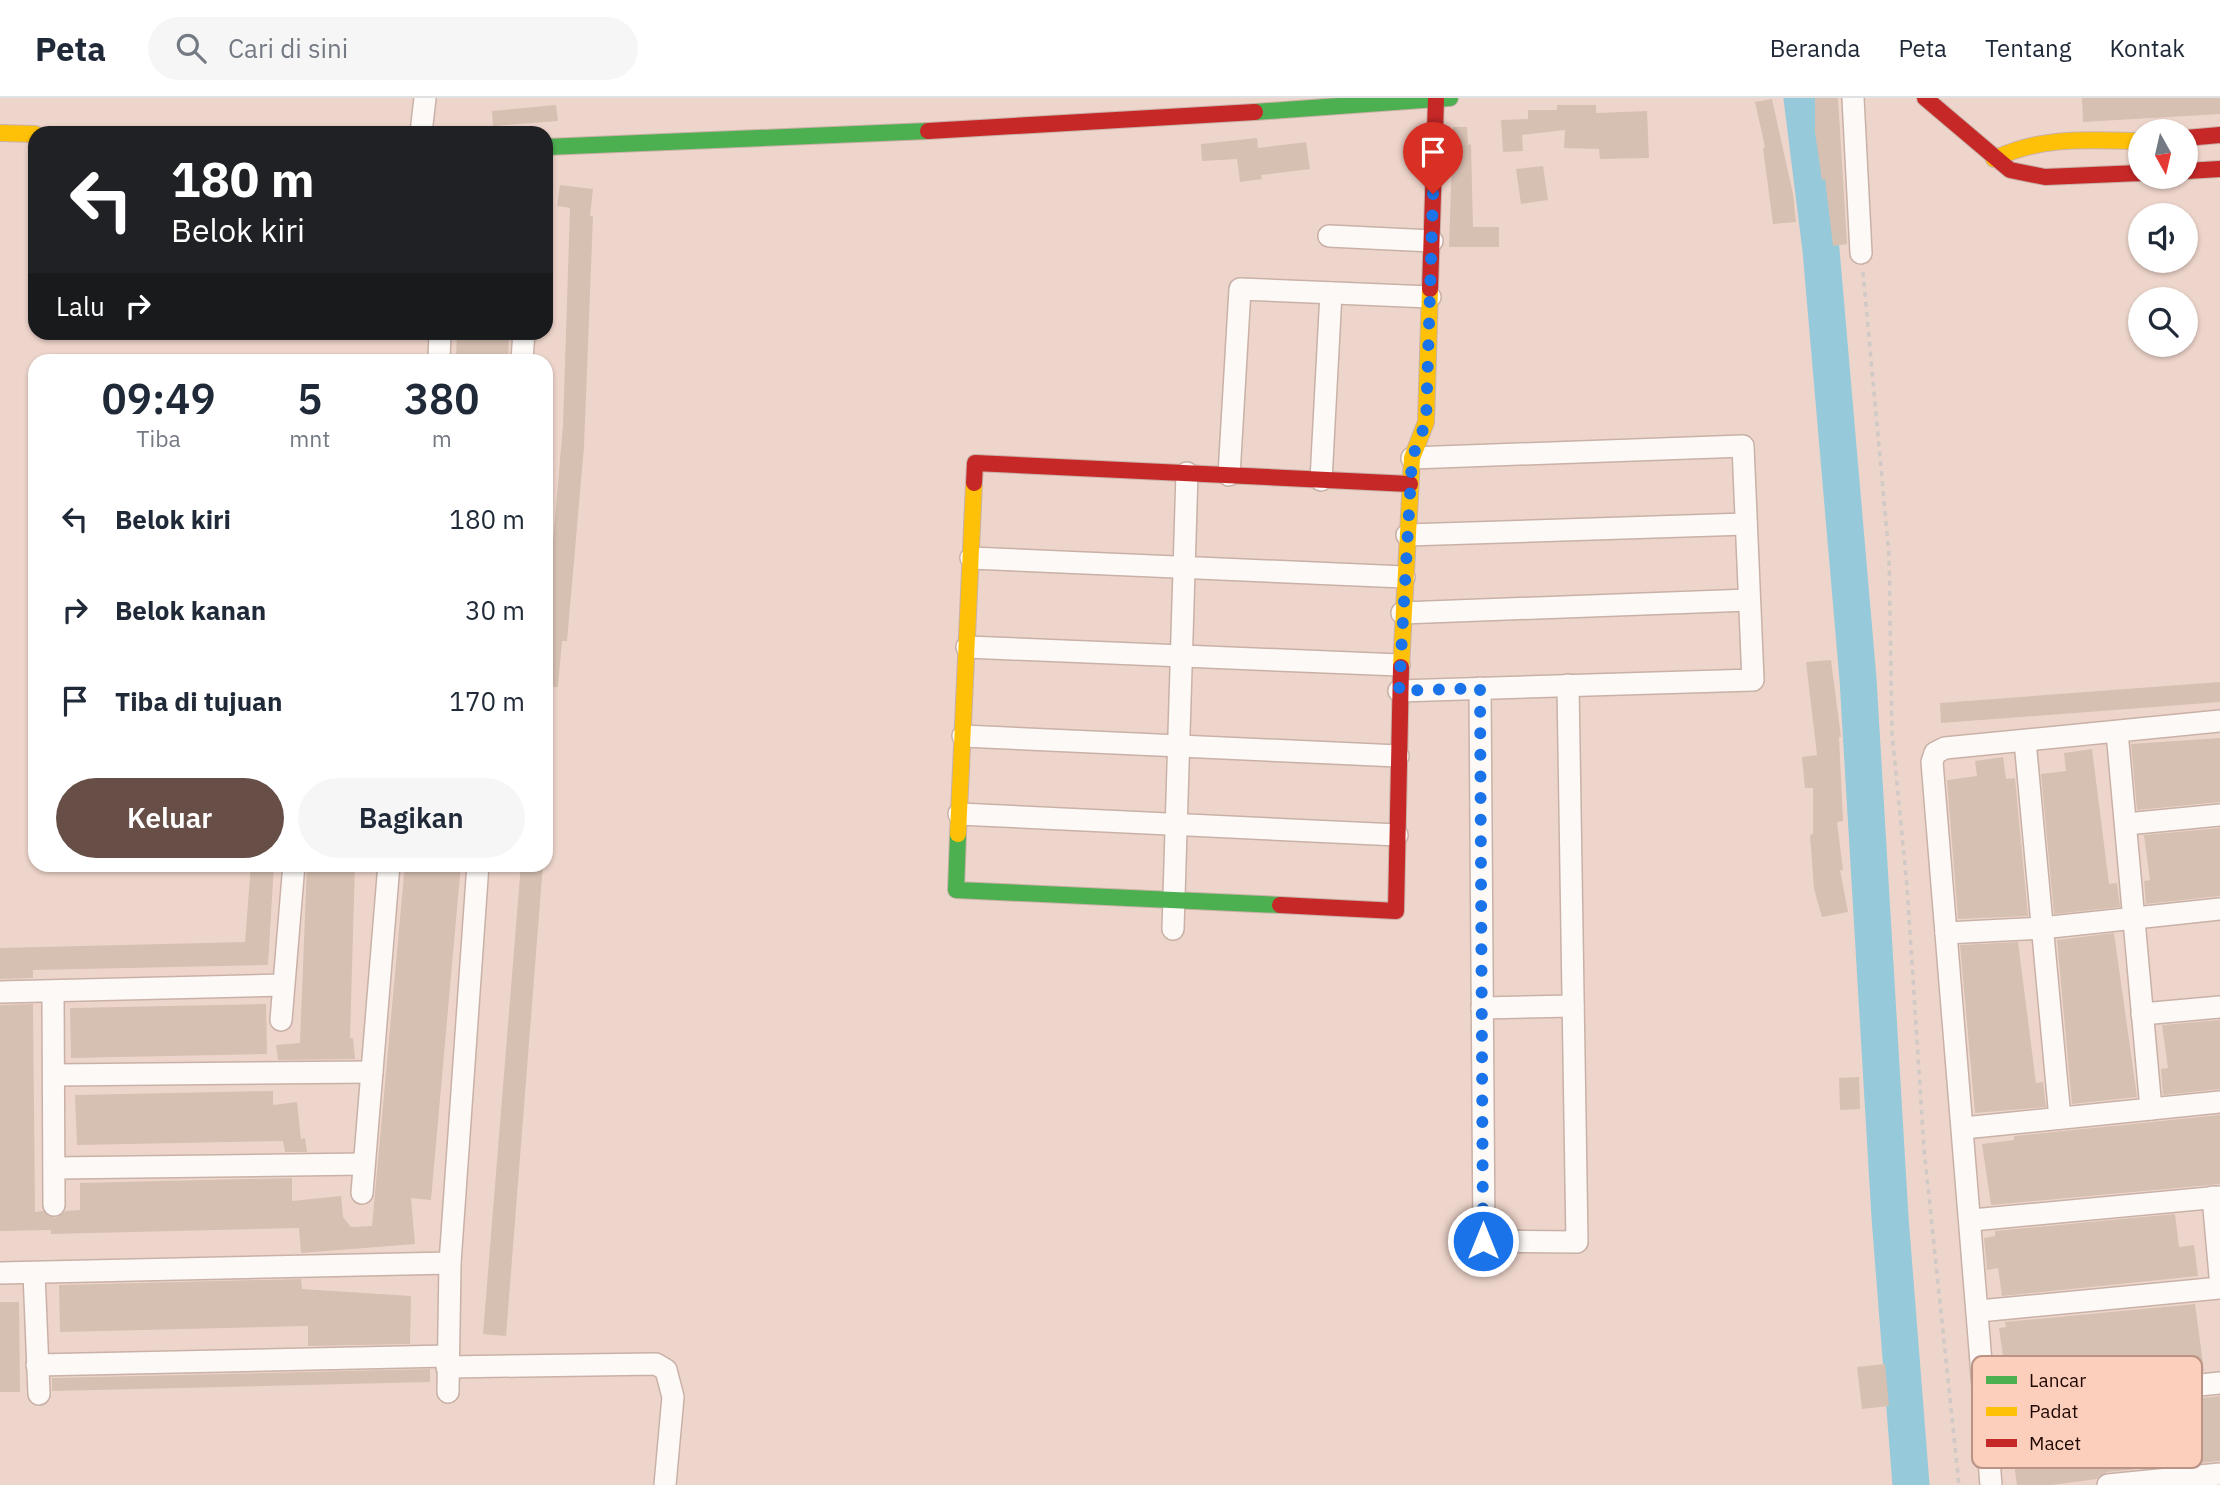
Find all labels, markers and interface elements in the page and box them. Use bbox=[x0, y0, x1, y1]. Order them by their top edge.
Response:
search box bbox=[148, 17, 638, 80]
text: Peta bbox=[35, 27, 106, 70]
icon: search bbox=[172, 29, 210, 67]
text: Cari di sini bbox=[228, 31, 348, 65]
text: Beranda bbox=[1770, 32, 1860, 64]
text: Peta bbox=[1898, 32, 1947, 64]
text: Tentang bbox=[1985, 32, 2071, 64]
text: Kontak bbox=[2109, 32, 2185, 64]
north arrow bbox=[2128, 119, 2198, 189]
map controls bbox=[2128, 119, 2198, 357]
pin bbox=[1403, 122, 1463, 194]
icon: arrive bbox=[1414, 133, 1452, 171]
text: 180 m bbox=[171, 147, 315, 210]
icon: left bbox=[56, 154, 147, 245]
button: sound bbox=[2128, 203, 2198, 273]
text: Belok kiri bbox=[171, 209, 305, 251]
icon: right bbox=[119, 287, 157, 325]
button: search bbox=[2128, 287, 2198, 357]
text: Lalu bbox=[56, 289, 105, 323]
text: 09:49 bbox=[101, 371, 216, 426]
text: 5 bbox=[297, 371, 322, 426]
text: 380 bbox=[404, 371, 479, 426]
text: Tiba bbox=[136, 423, 181, 453]
text: mnt bbox=[289, 423, 330, 453]
text: m bbox=[432, 423, 452, 453]
icon: left bbox=[56, 500, 94, 538]
text: Belok kiri bbox=[115, 502, 231, 536]
text: 180 m bbox=[449, 502, 525, 536]
icon: right bbox=[56, 591, 94, 629]
text: Belok kanan bbox=[115, 593, 266, 627]
text: 30 m bbox=[465, 593, 525, 627]
icon: arrive bbox=[56, 682, 94, 720]
text: Tiba di tujuan bbox=[115, 684, 282, 718]
text: 170 m bbox=[449, 684, 525, 718]
button: Keluar bbox=[56, 778, 284, 858]
button: Bagikan bbox=[298, 778, 525, 858]
position arrow bbox=[1446, 1204, 1520, 1278]
legend bbox=[1972, 1356, 2202, 1468]
text: Lancar bbox=[2029, 1368, 2086, 1392]
text: Padat bbox=[2029, 1399, 2078, 1423]
text: Macet bbox=[2029, 1431, 2081, 1455]

